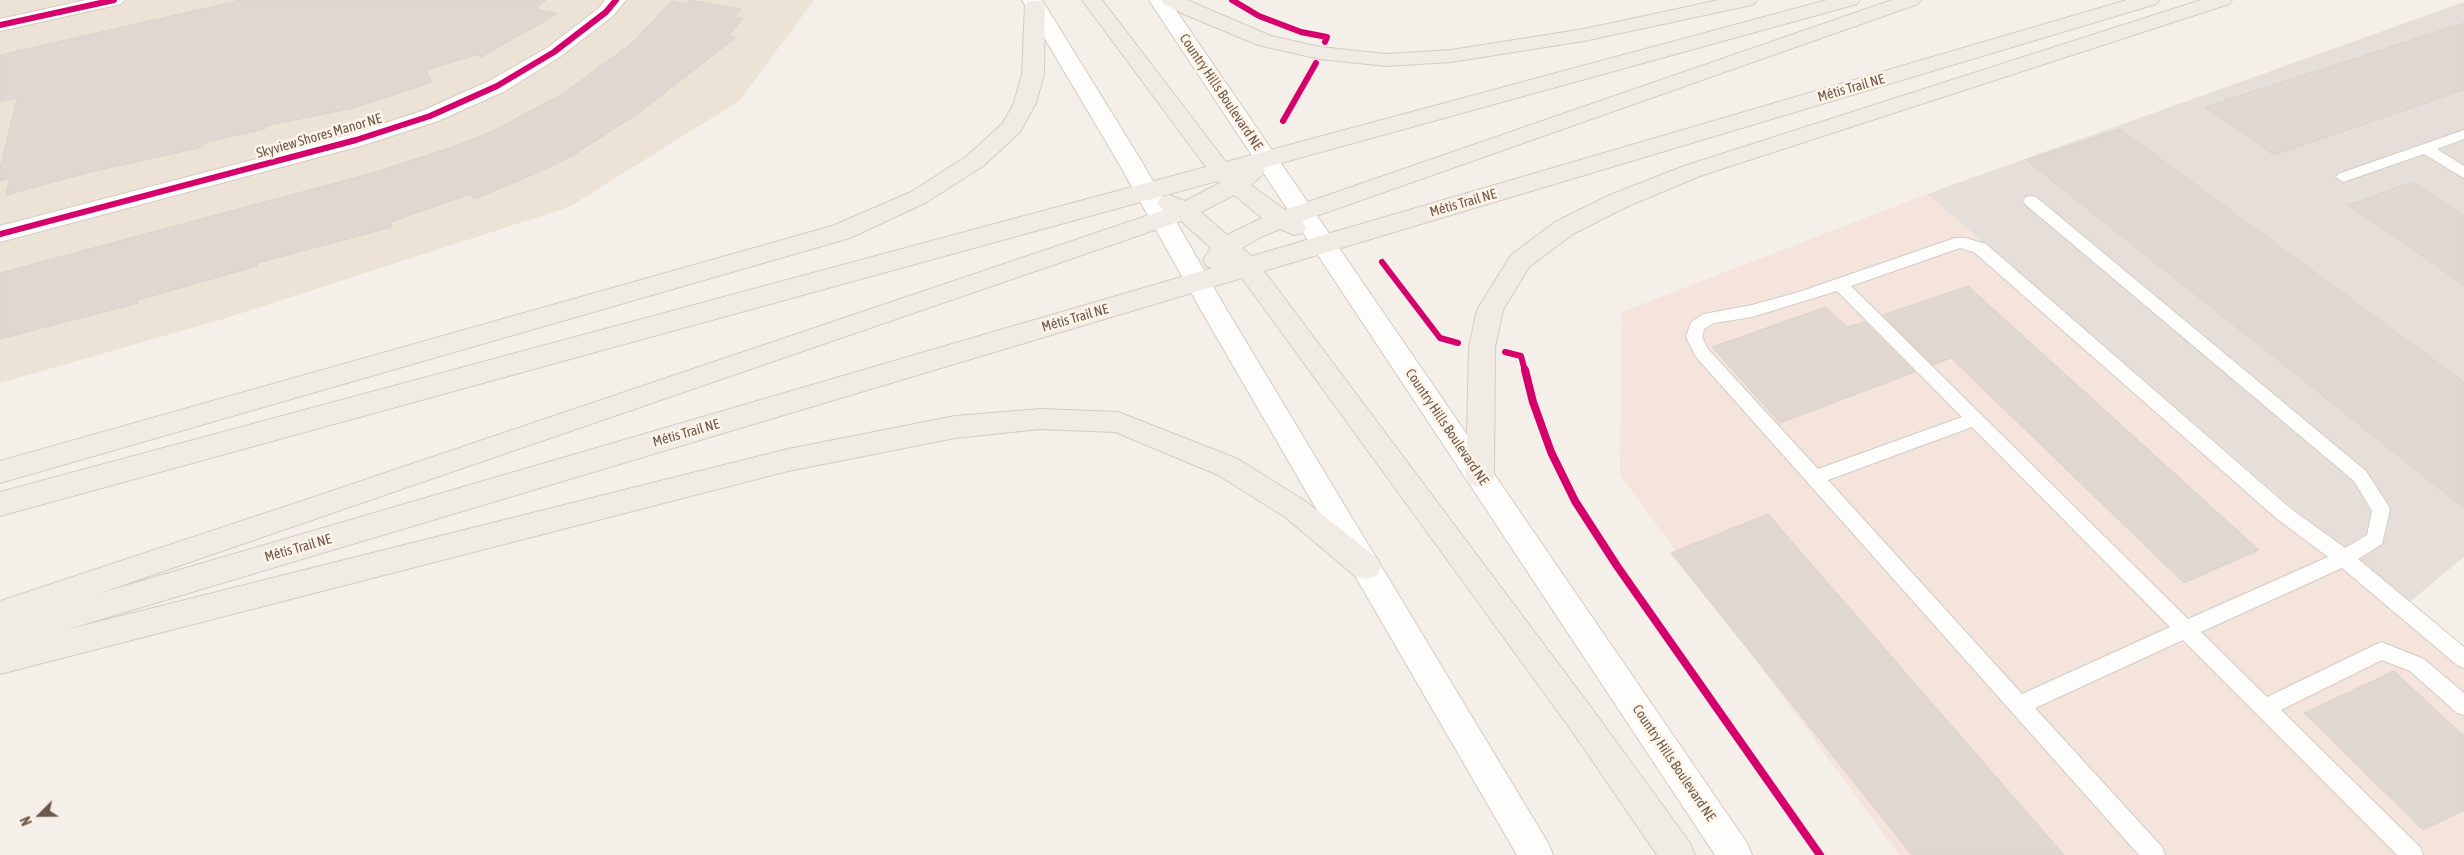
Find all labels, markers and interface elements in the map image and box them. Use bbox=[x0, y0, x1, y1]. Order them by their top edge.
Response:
street label: Country Hills Boulevard NE bbox=[1176, 31, 1266, 153]
street label: Métis Trail NE bbox=[1816, 70, 1886, 106]
street label: Skyview Shores Manor NE bbox=[254, 110, 384, 162]
street label: Métis Trail NE bbox=[1428, 185, 1498, 221]
street label: Métis Trail NE bbox=[1040, 300, 1110, 336]
street label: Country Hills Boulevard NE bbox=[1402, 366, 1492, 488]
street label: Métis Trail NE bbox=[651, 415, 721, 451]
street label: Métis Trail NE bbox=[263, 530, 333, 566]
street label: Country Hills Boulevard NE bbox=[1629, 702, 1719, 824]
north arrow bbox=[15, 790, 65, 840]
text: N bbox=[17, 814, 35, 828]

